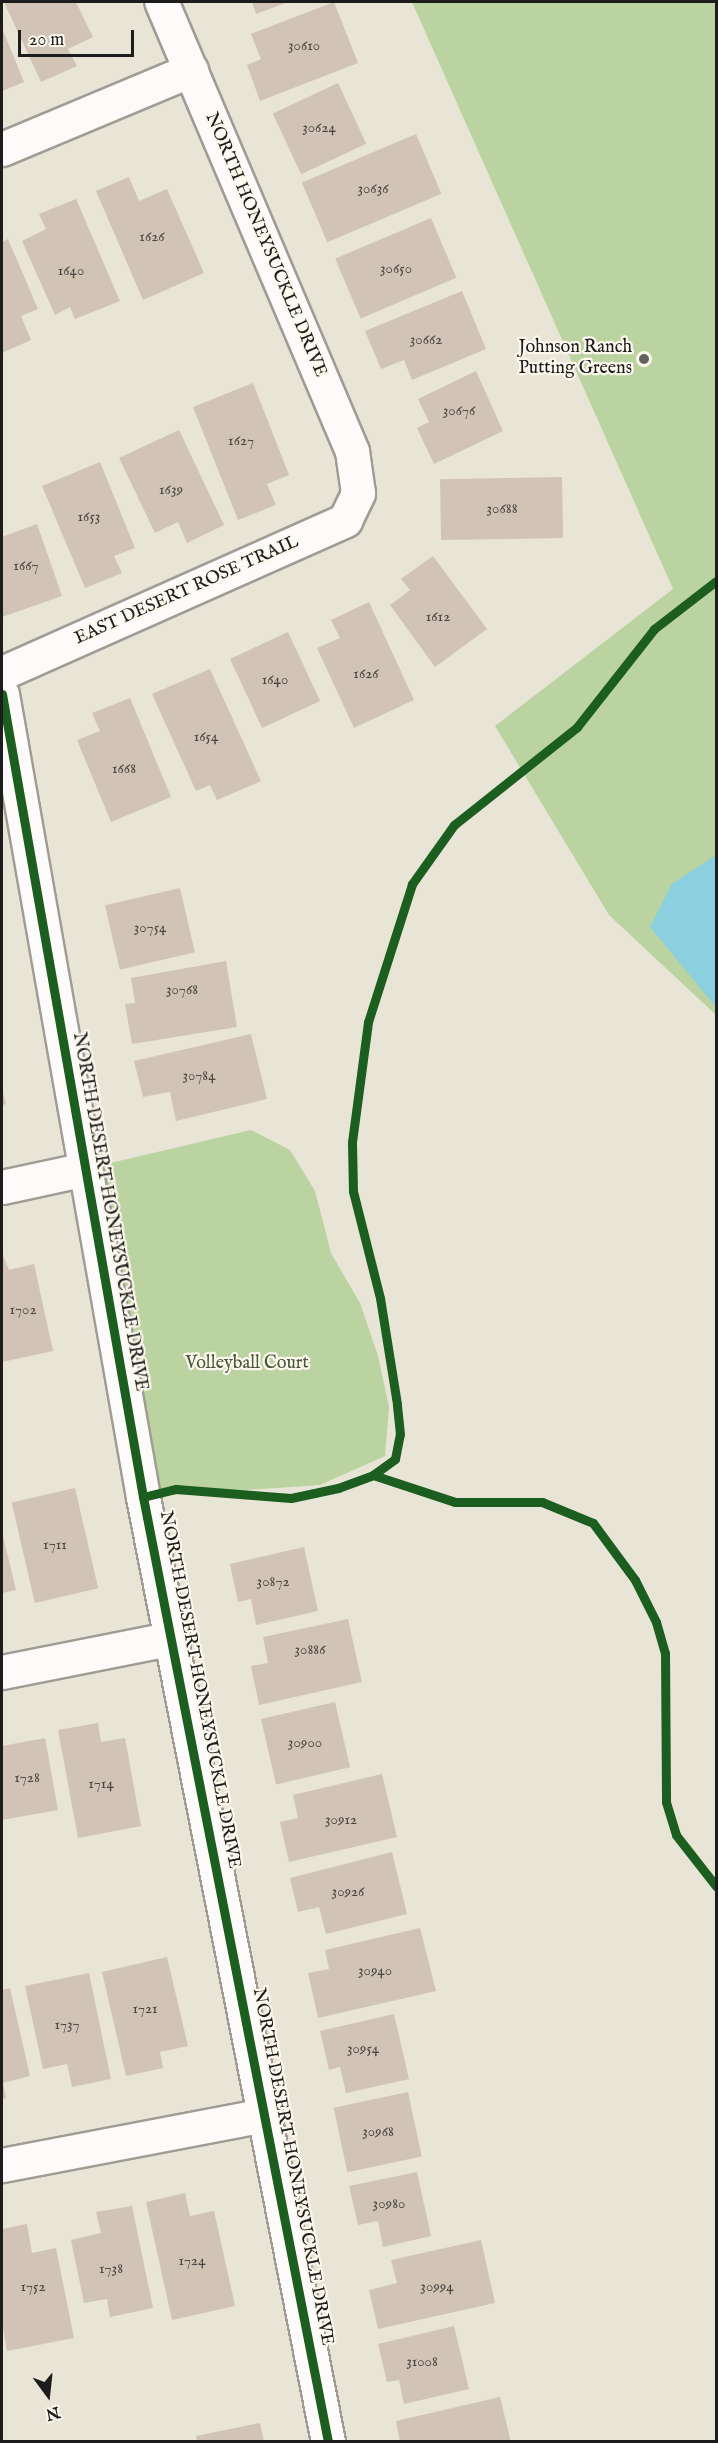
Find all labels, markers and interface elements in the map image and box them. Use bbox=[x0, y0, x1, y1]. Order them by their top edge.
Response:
scale bar bbox=[21, 18, 136, 56]
text: 20 m bbox=[29, 29, 64, 52]
house number: 30610 bbox=[288, 37, 320, 55]
street label: NORTH HONEYSUCKLE DRIVE bbox=[199, 110, 331, 380]
house number: 30624 bbox=[302, 119, 336, 137]
house number: 30636 bbox=[357, 180, 389, 198]
house number: 1626 bbox=[139, 228, 165, 246]
house number: 30650 bbox=[380, 260, 412, 278]
house number: 1640 bbox=[58, 262, 84, 280]
house number: 30662 bbox=[410, 331, 442, 349]
place label: Johnson Ranch Putting Greens bbox=[518, 338, 632, 380]
marker: Johnson Ranch Putting Greens bbox=[637, 352, 651, 366]
house number: 30676 bbox=[443, 402, 475, 420]
house number: 1627 bbox=[228, 432, 254, 450]
house number: 1639 bbox=[159, 481, 183, 499]
house number: 30688 bbox=[486, 500, 518, 518]
house number: 1653 bbox=[78, 508, 100, 526]
street label: EAST DESERT ROSE TRAIL bbox=[72, 532, 302, 650]
house number: 1667 bbox=[13, 557, 39, 575]
house number: 1612 bbox=[426, 608, 450, 626]
house number: 1626 bbox=[353, 665, 379, 683]
house number: 1640 bbox=[262, 671, 288, 689]
house number: 1654 bbox=[194, 728, 218, 746]
house number: 1668 bbox=[112, 760, 136, 778]
house number: 30754 bbox=[134, 919, 166, 937]
house number: 30768 bbox=[166, 981, 198, 999]
street label: NORTH DESERT HONEYSUCKLE DRIVE bbox=[67, 1031, 151, 1393]
house number: 30784 bbox=[182, 1067, 216, 1085]
house number: 1702 bbox=[9, 1301, 37, 1319]
park label: Volleyball Court bbox=[185, 1353, 309, 1375]
street label: NORTH DESERT HONEYSUCKLE DRIVE bbox=[154, 1509, 244, 1871]
house number: 1711 bbox=[43, 1536, 67, 1554]
house number: 30872 bbox=[257, 1573, 289, 1591]
house number: 30886 bbox=[294, 1641, 326, 1659]
house number: 30900 bbox=[288, 1734, 322, 1752]
house number: 1728 bbox=[14, 1769, 40, 1787]
house number: 1714 bbox=[88, 1775, 114, 1793]
house number: 30912 bbox=[325, 1811, 357, 1829]
house number: 30926 bbox=[332, 1883, 364, 1901]
house number: 30940 bbox=[358, 1962, 392, 1980]
street label: NORTH DESERT HONEYSUCKLE DRIVE bbox=[247, 1986, 337, 2348]
house number: 1721 bbox=[132, 2000, 158, 2018]
house number: 1737 bbox=[54, 2016, 80, 2034]
house number: 30954 bbox=[347, 2040, 379, 2058]
house number: 30968 bbox=[362, 2123, 394, 2141]
house number: 30980 bbox=[373, 2195, 405, 2213]
house number: 1724 bbox=[179, 2252, 205, 2270]
house number: 1738 bbox=[99, 2260, 123, 2278]
house number: 1752 bbox=[20, 2278, 46, 2296]
house number: 30994 bbox=[420, 2278, 454, 2296]
house number: 31008 bbox=[406, 2353, 438, 2371]
north arrow bbox=[18, 2365, 78, 2425]
text: N bbox=[43, 2401, 62, 2424]

